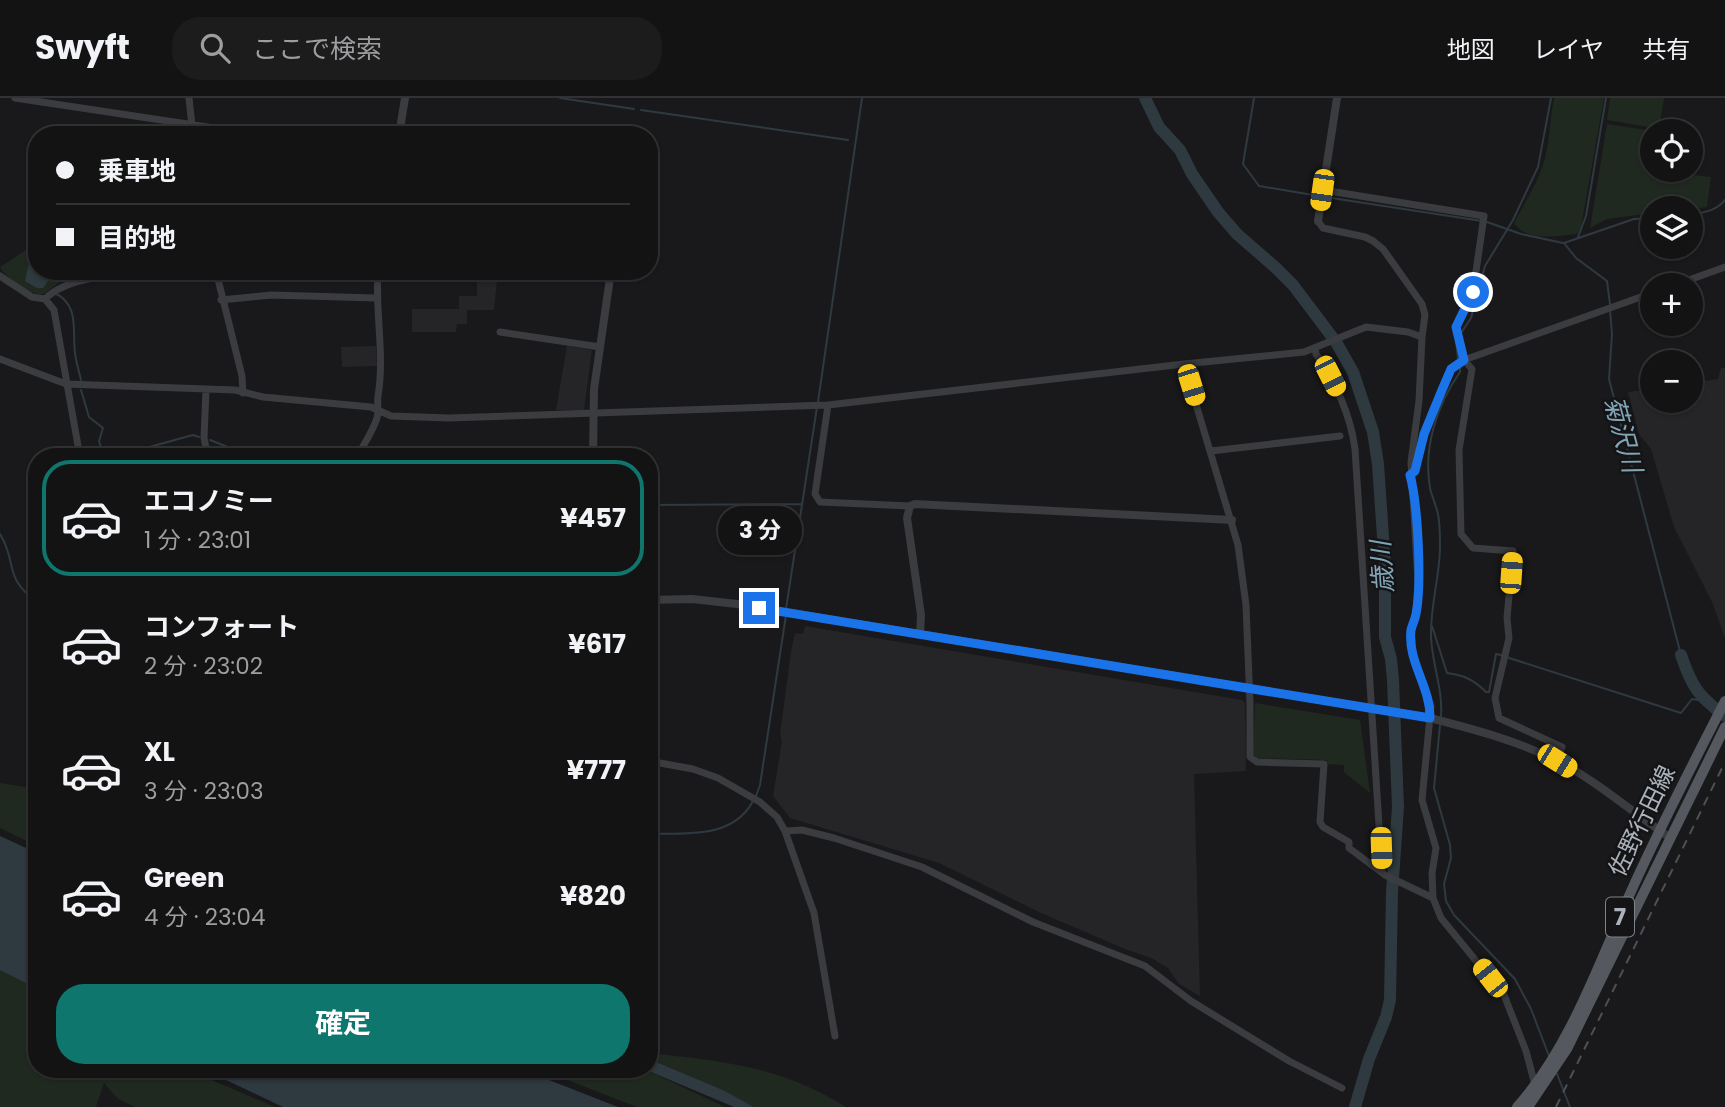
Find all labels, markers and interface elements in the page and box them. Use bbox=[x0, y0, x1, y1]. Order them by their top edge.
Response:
search box bbox=[172, 17, 662, 80]
text: Swyft bbox=[35, 24, 130, 71]
icon: search bbox=[196, 29, 234, 67]
text: ここで検索 bbox=[252, 31, 382, 67]
text: 地図 bbox=[1447, 33, 1495, 66]
text: レイヤ bbox=[1533, 33, 1604, 66]
text: 共有 bbox=[1642, 33, 1690, 66]
map controls bbox=[1640, 119, 1703, 413]
button: locate bbox=[1640, 119, 1703, 182]
text: 乗車地 bbox=[98, 153, 176, 189]
car bbox=[1309, 168, 1336, 212]
button: layers bbox=[1640, 196, 1703, 259]
text: 目的地 bbox=[98, 220, 176, 256]
button: + bbox=[1640, 273, 1703, 336]
route start bbox=[1457, 276, 1489, 308]
button: − bbox=[1640, 350, 1703, 413]
car bbox=[1312, 353, 1349, 399]
car bbox=[1175, 362, 1208, 408]
water label: 菊沢川 bbox=[1596, 392, 1651, 479]
text: エコノミー bbox=[144, 483, 274, 519]
icon: car bbox=[60, 487, 123, 550]
text: ¥457 bbox=[560, 500, 626, 536]
callout: 3 分 bbox=[717, 506, 801, 556]
text: 3 分 bbox=[739, 514, 781, 546]
text: 1 分 · 23:01 bbox=[144, 524, 251, 556]
water label: 歳川 bbox=[1362, 537, 1402, 594]
car bbox=[1500, 551, 1523, 595]
route end bbox=[743, 592, 775, 624]
text: コンフォート bbox=[144, 609, 299, 645]
icon: car bbox=[60, 613, 123, 676]
text: ¥617 bbox=[568, 626, 626, 662]
text: 2 分 · 23:02 bbox=[144, 650, 263, 682]
text: XL bbox=[144, 734, 175, 770]
icon: car bbox=[60, 739, 123, 802]
car bbox=[1534, 741, 1581, 781]
text: ¥777 bbox=[567, 752, 626, 788]
street label: 佐野行田線 bbox=[1600, 760, 1683, 882]
text: 3 分 · 23:03 bbox=[144, 775, 264, 807]
car bbox=[1370, 827, 1393, 869]
text: Green bbox=[144, 860, 225, 896]
icon: car bbox=[60, 865, 123, 928]
text: ¥820 bbox=[560, 878, 626, 914]
road number: 7 bbox=[1606, 898, 1634, 936]
text: 4 分 · 23:04 bbox=[144, 901, 265, 933]
car bbox=[1469, 955, 1512, 1001]
button: 確定 bbox=[56, 984, 630, 1064]

